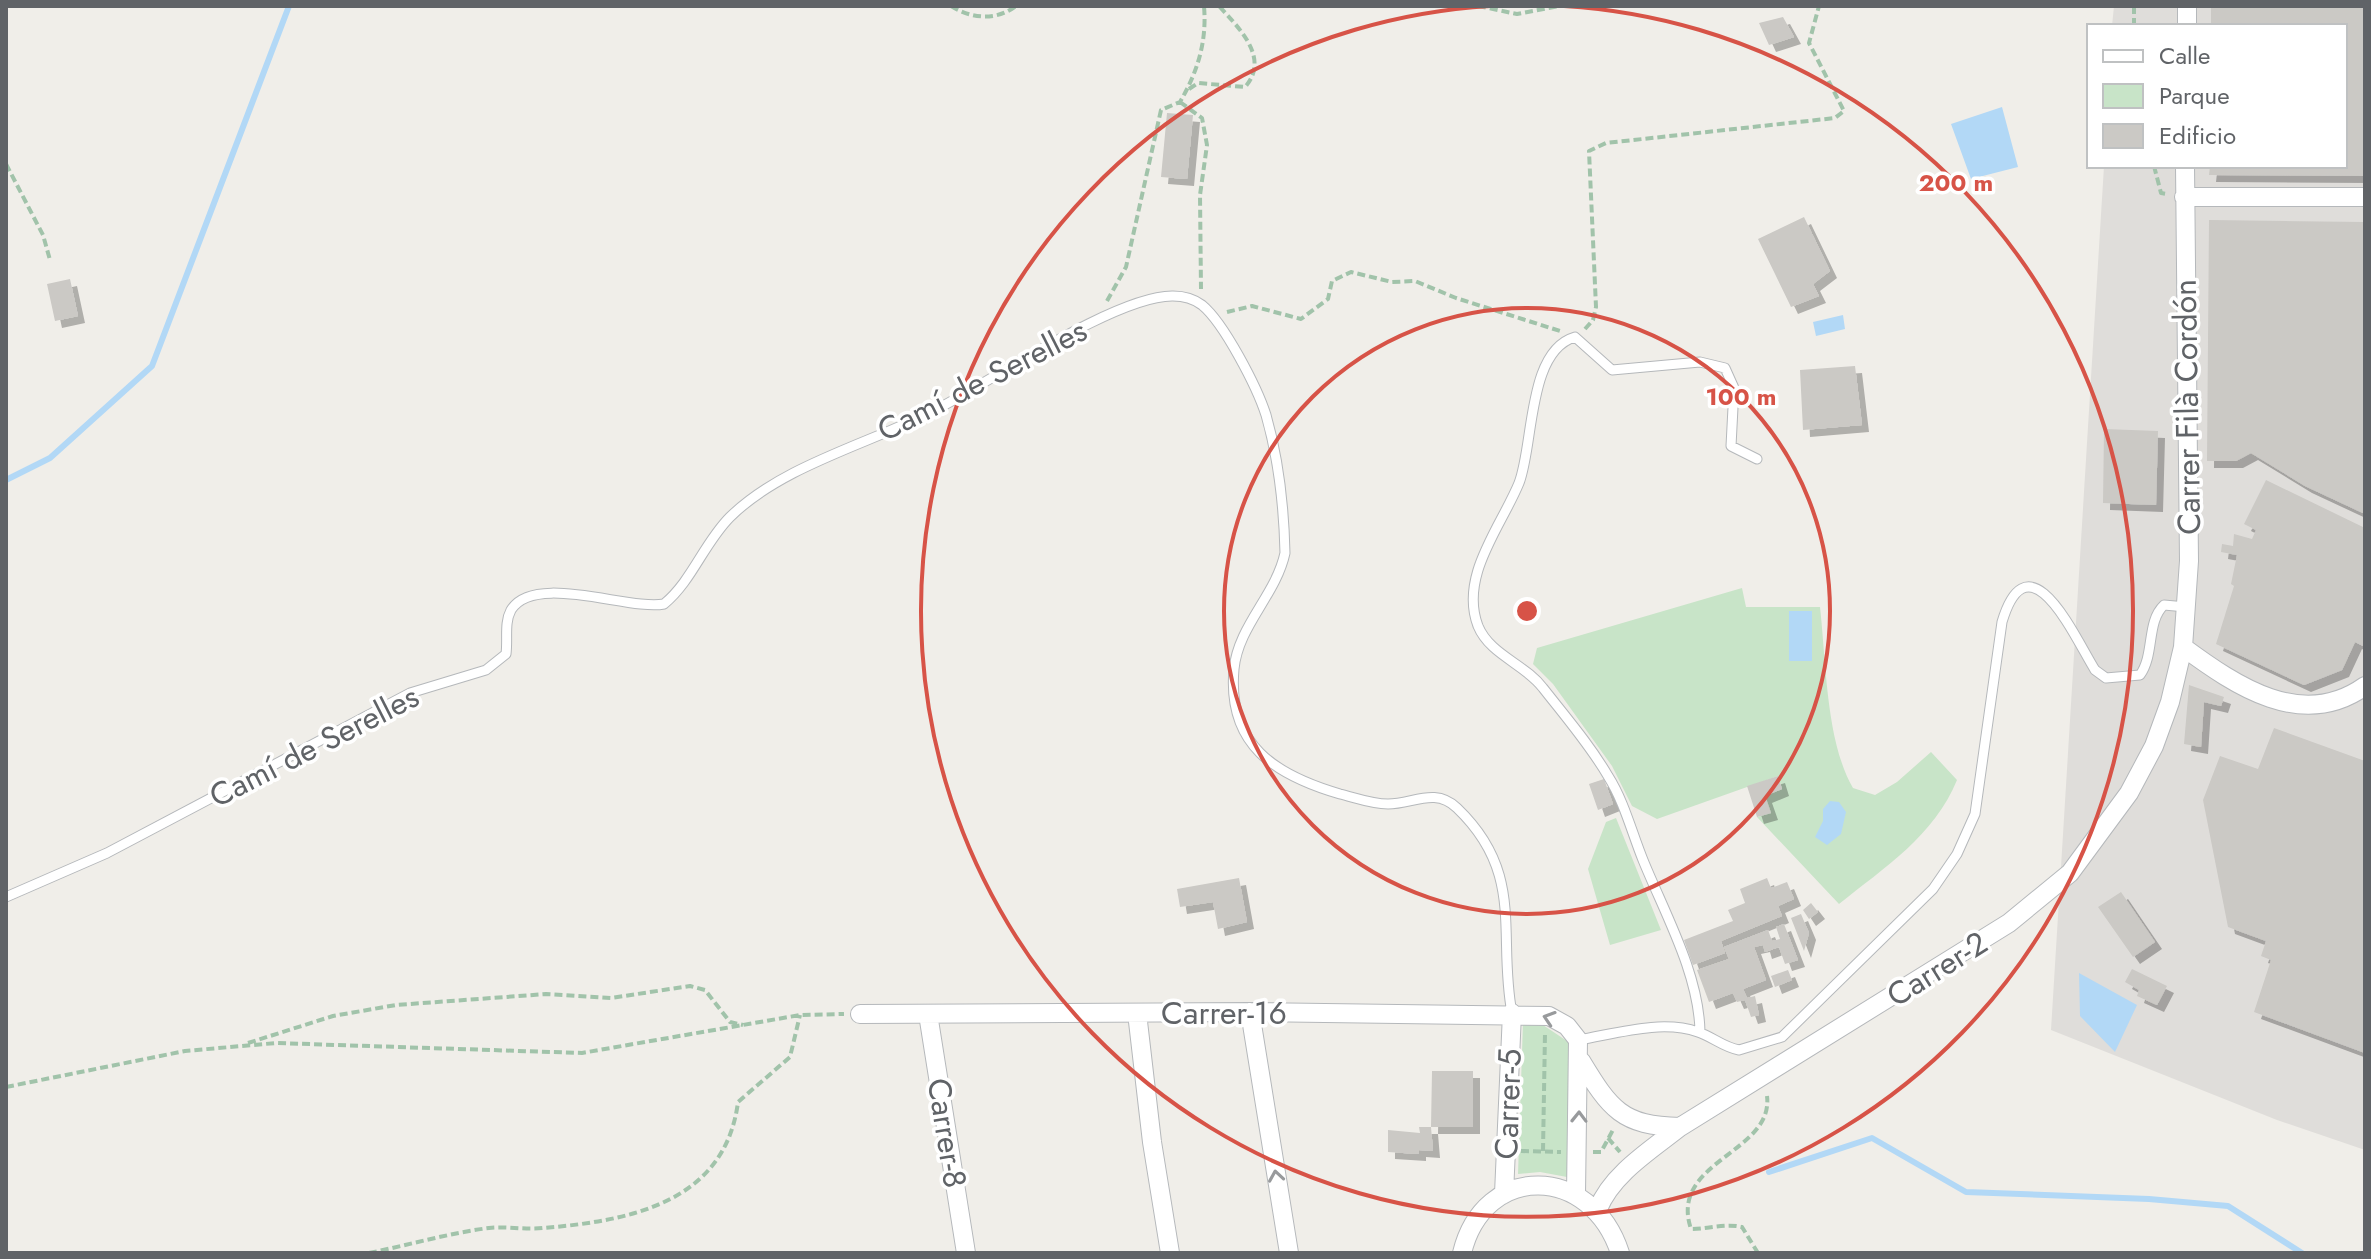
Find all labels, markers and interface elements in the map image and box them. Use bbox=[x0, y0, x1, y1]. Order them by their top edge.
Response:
legend bbox=[2087, 24, 2347, 168]
text: Calle bbox=[2159, 38, 2210, 73]
text: Parque bbox=[2159, 78, 2230, 113]
text: Edificio bbox=[2159, 118, 2236, 153]
text: 200 m bbox=[1919, 165, 1993, 200]
street label: Carrer Filà Cordón bbox=[2162, 279, 2212, 535]
street label: Camí de Serelles bbox=[869, 307, 1095, 453]
text: 100 m bbox=[1706, 379, 1776, 414]
centre of rings bbox=[1513, 597, 1541, 625]
street label: Camí de Serelles bbox=[201, 673, 427, 819]
street label: Carrer-2 bbox=[1878, 920, 1996, 1018]
street label: Carrer-16 bbox=[1161, 990, 1287, 1036]
one-way arrow bbox=[1543, 1011, 1556, 1027]
street label: Carrer-5 bbox=[1483, 1048, 1533, 1160]
street label: Carrer-8 bbox=[916, 1075, 978, 1191]
one-way arrow bbox=[1571, 1110, 1588, 1123]
one-way arrow bbox=[1268, 1169, 1285, 1183]

